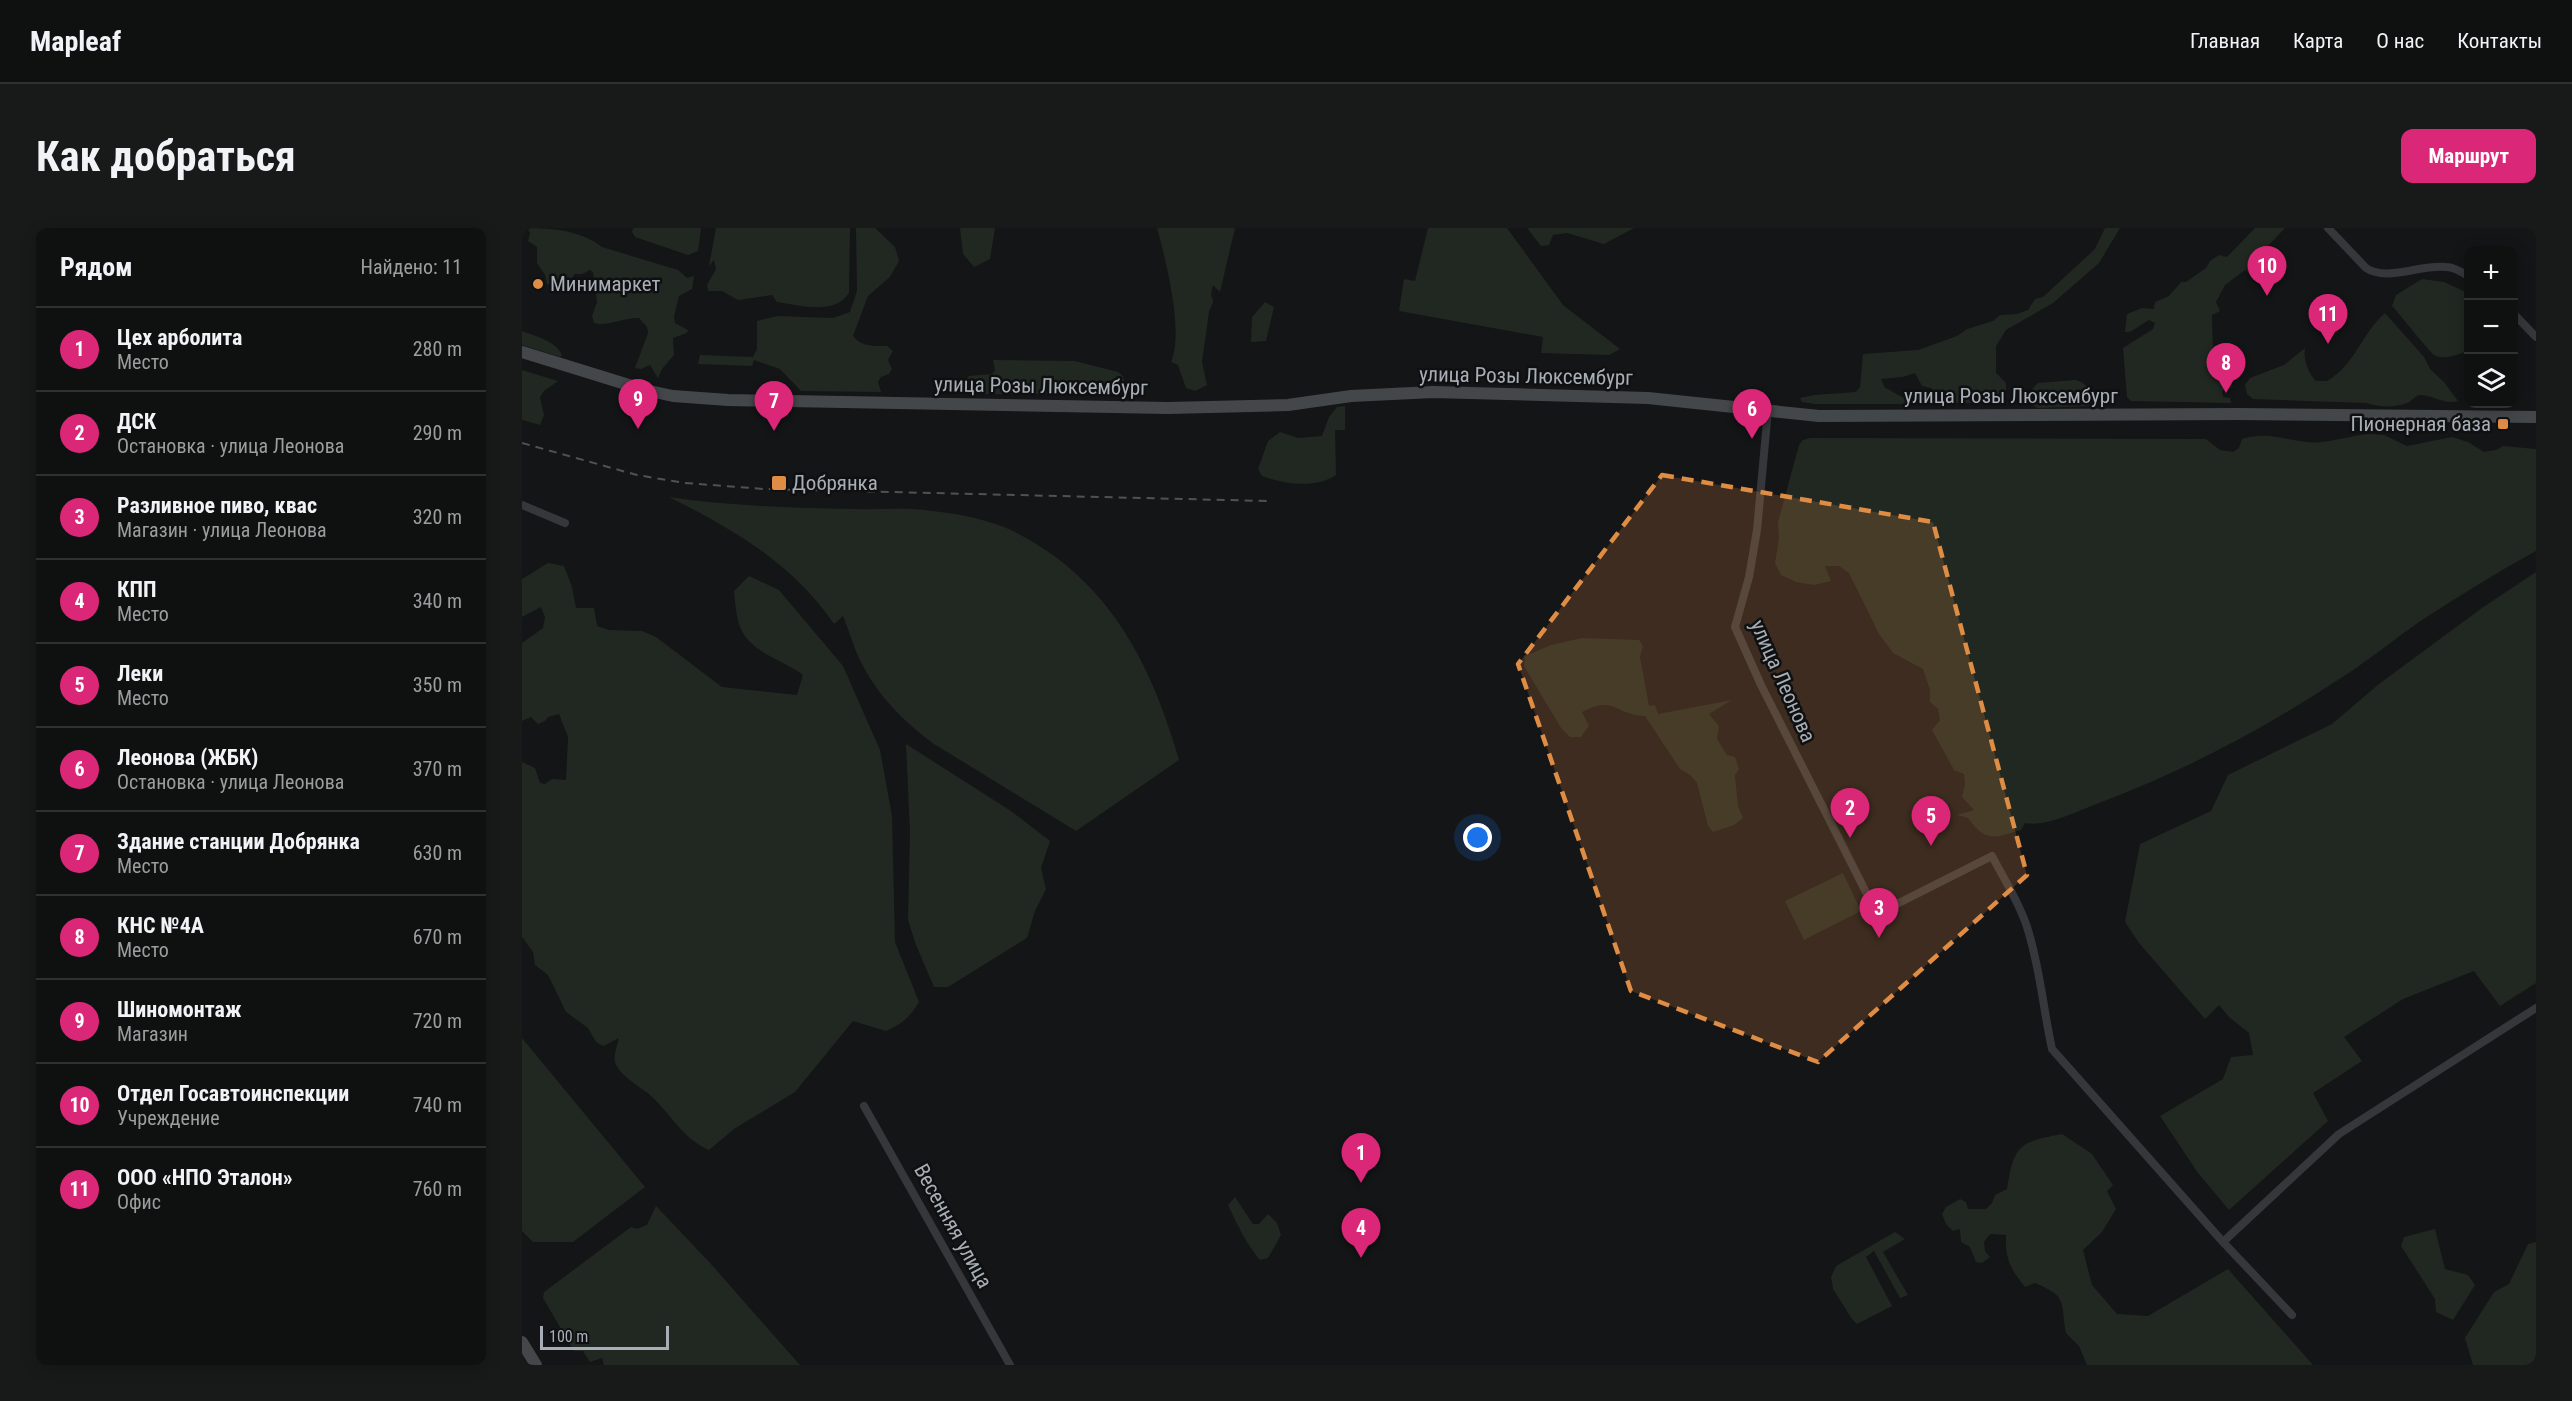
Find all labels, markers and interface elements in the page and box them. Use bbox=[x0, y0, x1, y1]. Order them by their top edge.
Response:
text: Mapleaf bbox=[30, 25, 121, 58]
text: Главная bbox=[2190, 29, 2260, 53]
text: Карта bbox=[2293, 29, 2343, 53]
text: О нас bbox=[2376, 29, 2424, 53]
text: Контакты bbox=[2457, 29, 2542, 53]
button: Маршрут bbox=[2401, 129, 2536, 183]
text: Как добраться bbox=[36, 132, 296, 181]
map controls bbox=[2464, 246, 2518, 408]
button: + bbox=[2464, 246, 2518, 300]
pin: 10 bbox=[2248, 247, 2286, 296]
text: Рядом bbox=[60, 252, 132, 282]
text: Найдено: 11 bbox=[361, 255, 462, 279]
place label: Минимаркет bbox=[550, 272, 661, 296]
marker: Минимаркет bbox=[531, 277, 545, 291]
pin: 11 bbox=[2308, 294, 2348, 344]
button: − bbox=[2464, 300, 2518, 354]
text: Цех арболита bbox=[117, 325, 242, 350]
text: 1 bbox=[74, 337, 85, 361]
text: 280 m bbox=[413, 337, 462, 361]
pin: 8 bbox=[2206, 344, 2246, 393]
text: Место bbox=[117, 350, 169, 374]
button: layers bbox=[2464, 354, 2518, 408]
street label: улица Розы Люксембург bbox=[1419, 362, 1633, 390]
street label: улица Розы Люксембург bbox=[934, 372, 1148, 400]
pin: 9 bbox=[618, 380, 658, 429]
pin: 7 bbox=[754, 382, 794, 431]
street label: улица Розы Люксембург bbox=[1904, 384, 2118, 408]
pin: 6 bbox=[1732, 390, 1772, 439]
text: ДСК bbox=[117, 409, 156, 434]
place label: Пионерная база bbox=[2350, 412, 2491, 436]
marker: Пионерная база bbox=[2496, 417, 2510, 431]
text: 2 bbox=[74, 421, 85, 445]
text: 290 m bbox=[413, 421, 462, 445]
text: Остановка · улица Леонова bbox=[117, 434, 344, 458]
place label: Добрянка bbox=[792, 471, 878, 495]
marker: Добрянка bbox=[770, 474, 788, 492]
text: Разливное пиво, квас bbox=[117, 493, 317, 518]
text: 3 bbox=[74, 505, 85, 529]
text: 320 m bbox=[413, 505, 462, 529]
text: Магазин · улица Леонова bbox=[117, 518, 327, 542]
text: КПП bbox=[117, 577, 156, 602]
text: 4 bbox=[74, 589, 85, 613]
text: 340 m bbox=[413, 589, 462, 613]
text: Место bbox=[117, 602, 169, 626]
street label: улица Леонова bbox=[1745, 616, 1821, 746]
text: Леки bbox=[117, 661, 163, 686]
text: 5 bbox=[74, 673, 85, 697]
text: 350 m bbox=[413, 673, 462, 697]
text: Место bbox=[117, 686, 169, 710]
text: Леонова (ЖБК) bbox=[117, 745, 258, 770]
text: 6 bbox=[74, 757, 85, 781]
text: 370 m bbox=[413, 757, 462, 781]
text: Остановка · улица Леонова bbox=[117, 770, 344, 794]
pin: 2 bbox=[1830, 788, 1870, 838]
pin: 5 bbox=[1912, 796, 1950, 846]
your location bbox=[1463, 823, 1492, 852]
text: Здание станции Добрянка bbox=[117, 829, 360, 854]
text: 7 bbox=[74, 841, 85, 865]
text: 630 m bbox=[413, 841, 462, 865]
text: Место bbox=[117, 854, 169, 878]
pin: 3 bbox=[1860, 888, 1898, 938]
text: КНС №4А bbox=[117, 913, 204, 938]
text: 8 bbox=[74, 925, 85, 949]
text: 670 m bbox=[413, 925, 462, 949]
text: Место bbox=[117, 938, 169, 962]
text: Шинoмонтаж bbox=[117, 997, 241, 1022]
text: 9 bbox=[74, 1009, 85, 1033]
text: 720 m bbox=[413, 1009, 462, 1033]
text: Магазин bbox=[117, 1022, 188, 1046]
text: Отдел Госавтоинспекции bbox=[117, 1081, 349, 1106]
text: 10 bbox=[69, 1093, 90, 1117]
text: 740 m bbox=[413, 1093, 462, 1117]
text: Учреждение bbox=[117, 1106, 220, 1130]
pin: 1 bbox=[1342, 1134, 1380, 1183]
street label: Весенняя улица bbox=[909, 1160, 997, 1292]
text: ООО «НПО Эталон» bbox=[117, 1165, 293, 1190]
text: 11 bbox=[69, 1177, 90, 1201]
text: 760 m bbox=[413, 1177, 462, 1201]
text: Офис bbox=[117, 1190, 161, 1214]
pin: 4 bbox=[1342, 1208, 1380, 1258]
scale bar bbox=[540, 1323, 669, 1350]
text: 100 m bbox=[549, 1327, 588, 1346]

